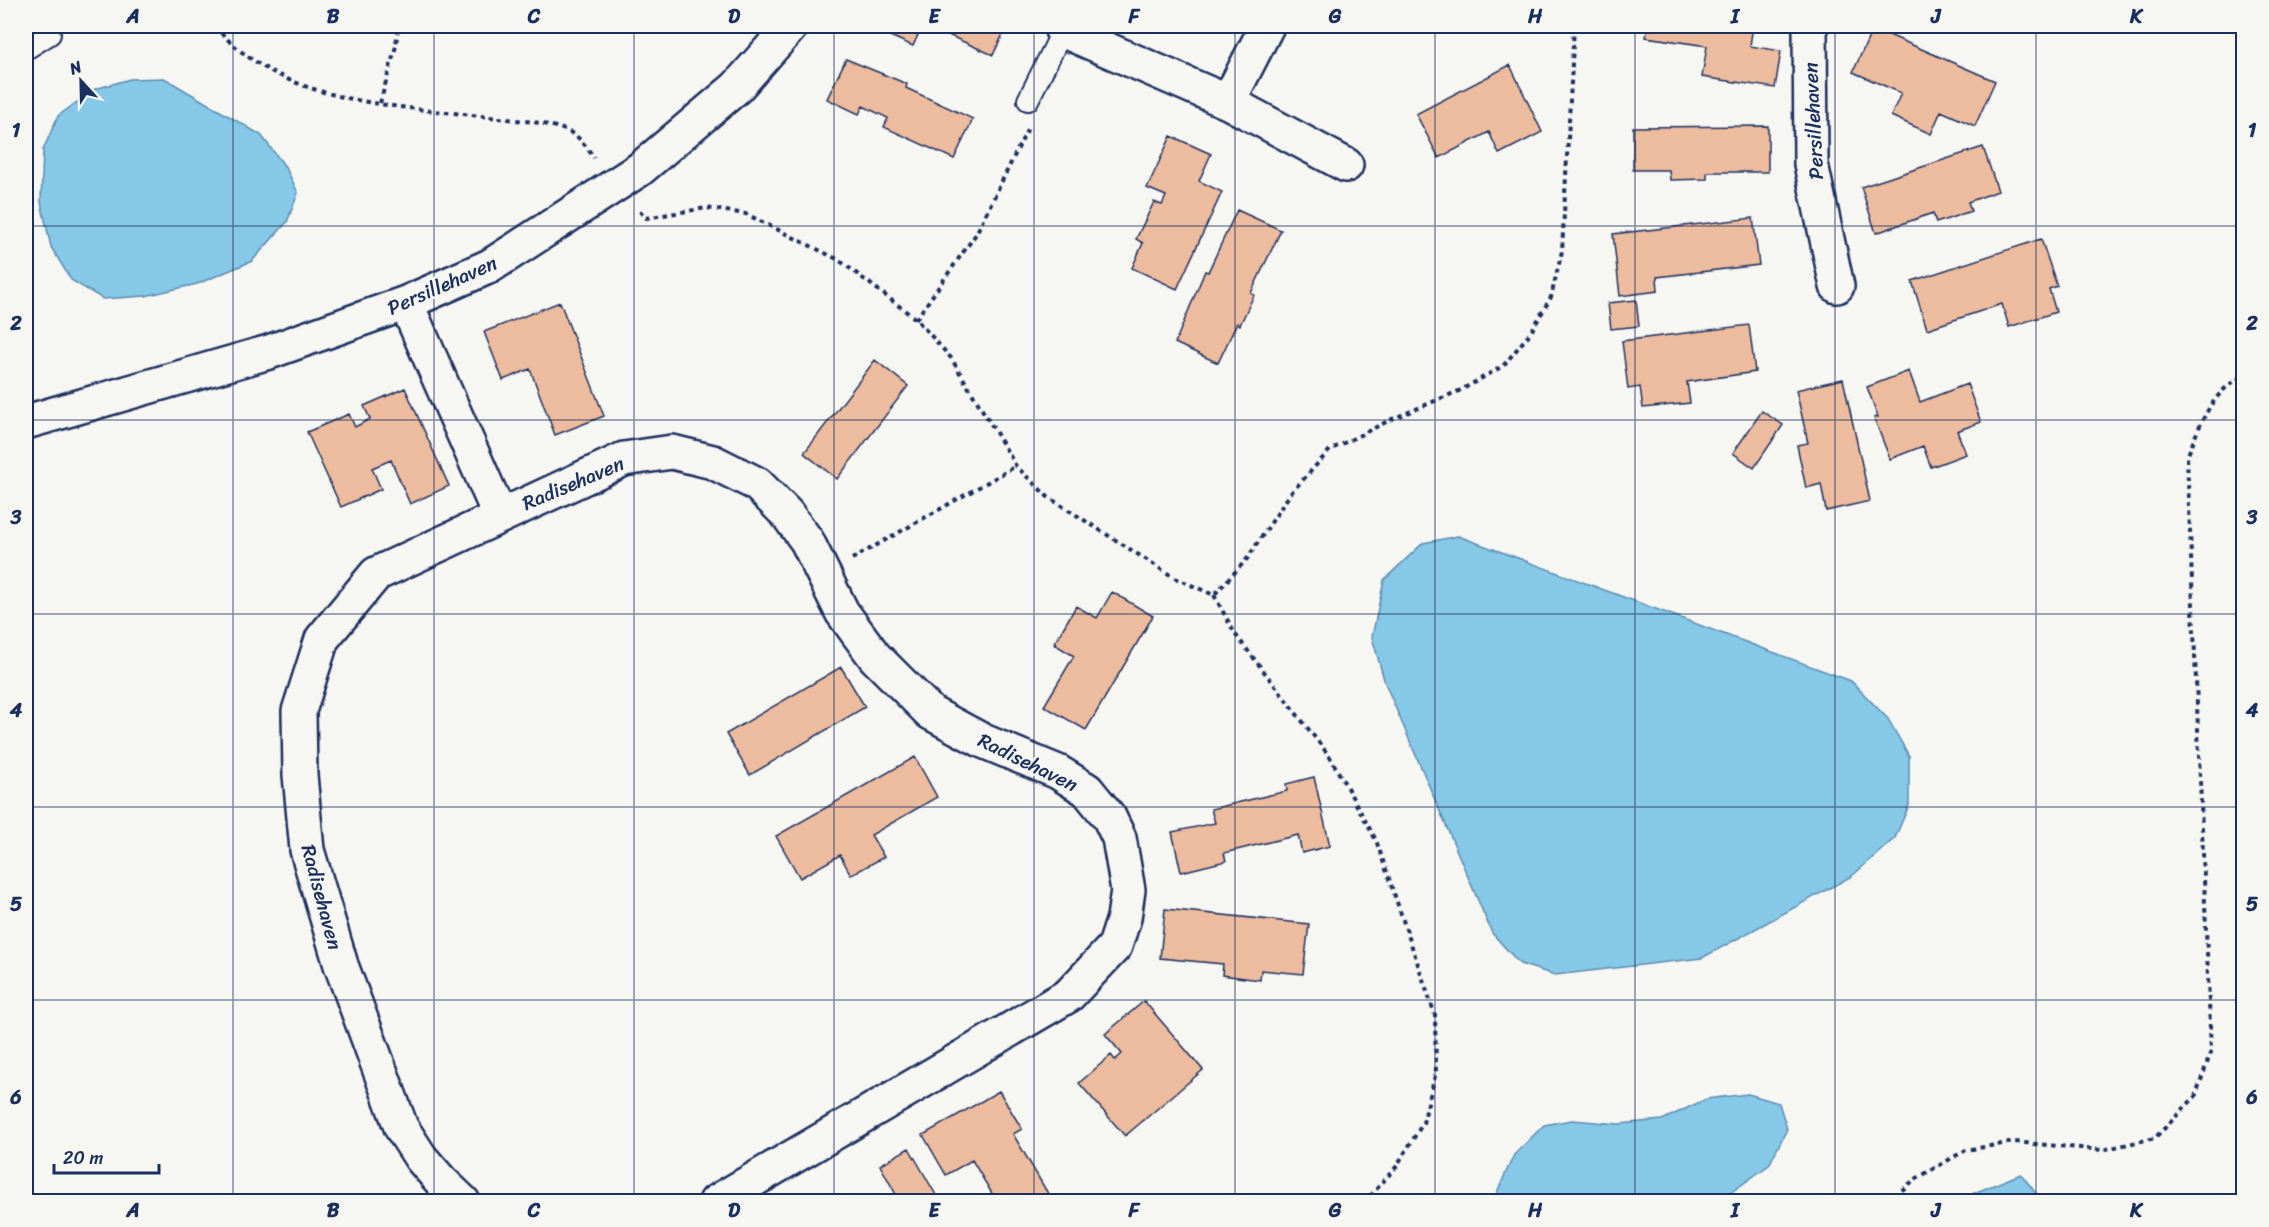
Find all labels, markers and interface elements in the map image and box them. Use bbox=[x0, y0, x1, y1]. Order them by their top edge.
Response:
text: A bbox=[125, 0, 140, 34]
text: B bbox=[327, 0, 340, 34]
text: C bbox=[527, 0, 541, 34]
text: D bbox=[728, 0, 741, 34]
text: E bbox=[928, 0, 941, 34]
text: F bbox=[1128, 0, 1141, 34]
text: G bbox=[1328, 0, 1342, 34]
text: H bbox=[1527, 0, 1543, 34]
text: I bbox=[1730, 0, 1741, 34]
text: J bbox=[1930, 0, 1942, 34]
text: K bbox=[2129, 0, 2144, 34]
north arrow bbox=[51, 51, 111, 111]
text: N bbox=[64, 52, 87, 83]
street label: Persillehaven bbox=[1793, 61, 1834, 180]
text: 1 bbox=[12, 113, 21, 148]
text: 1 bbox=[2248, 113, 2257, 148]
street label: Persillehaven bbox=[382, 246, 503, 325]
text: 2 bbox=[9, 306, 22, 341]
text: 2 bbox=[2245, 306, 2258, 341]
street label: Radisehaven bbox=[517, 446, 630, 521]
text: 3 bbox=[10, 500, 22, 535]
text: 3 bbox=[2246, 500, 2258, 535]
text: 4 bbox=[9, 693, 23, 728]
text: 4 bbox=[2245, 693, 2259, 728]
street label: Radisehaven bbox=[972, 723, 1084, 802]
street label: Radisehaven bbox=[291, 840, 352, 954]
text: 5 bbox=[10, 887, 22, 922]
text: 5 bbox=[2246, 887, 2258, 922]
text: 6 bbox=[9, 1080, 22, 1115]
text: 6 bbox=[2245, 1080, 2258, 1115]
scale bar bbox=[54, 1137, 159, 1175]
text: 20 m bbox=[63, 1142, 103, 1174]
text: A bbox=[125, 1193, 140, 1227]
text: B bbox=[327, 1193, 340, 1227]
text: C bbox=[527, 1193, 541, 1227]
text: D bbox=[728, 1193, 741, 1227]
text: E bbox=[928, 1193, 941, 1227]
text: F bbox=[1128, 1193, 1141, 1227]
text: G bbox=[1328, 1193, 1342, 1227]
text: H bbox=[1527, 1193, 1543, 1227]
text: I bbox=[1730, 1193, 1741, 1227]
text: J bbox=[1930, 1193, 1942, 1227]
text: K bbox=[2129, 1193, 2144, 1227]

